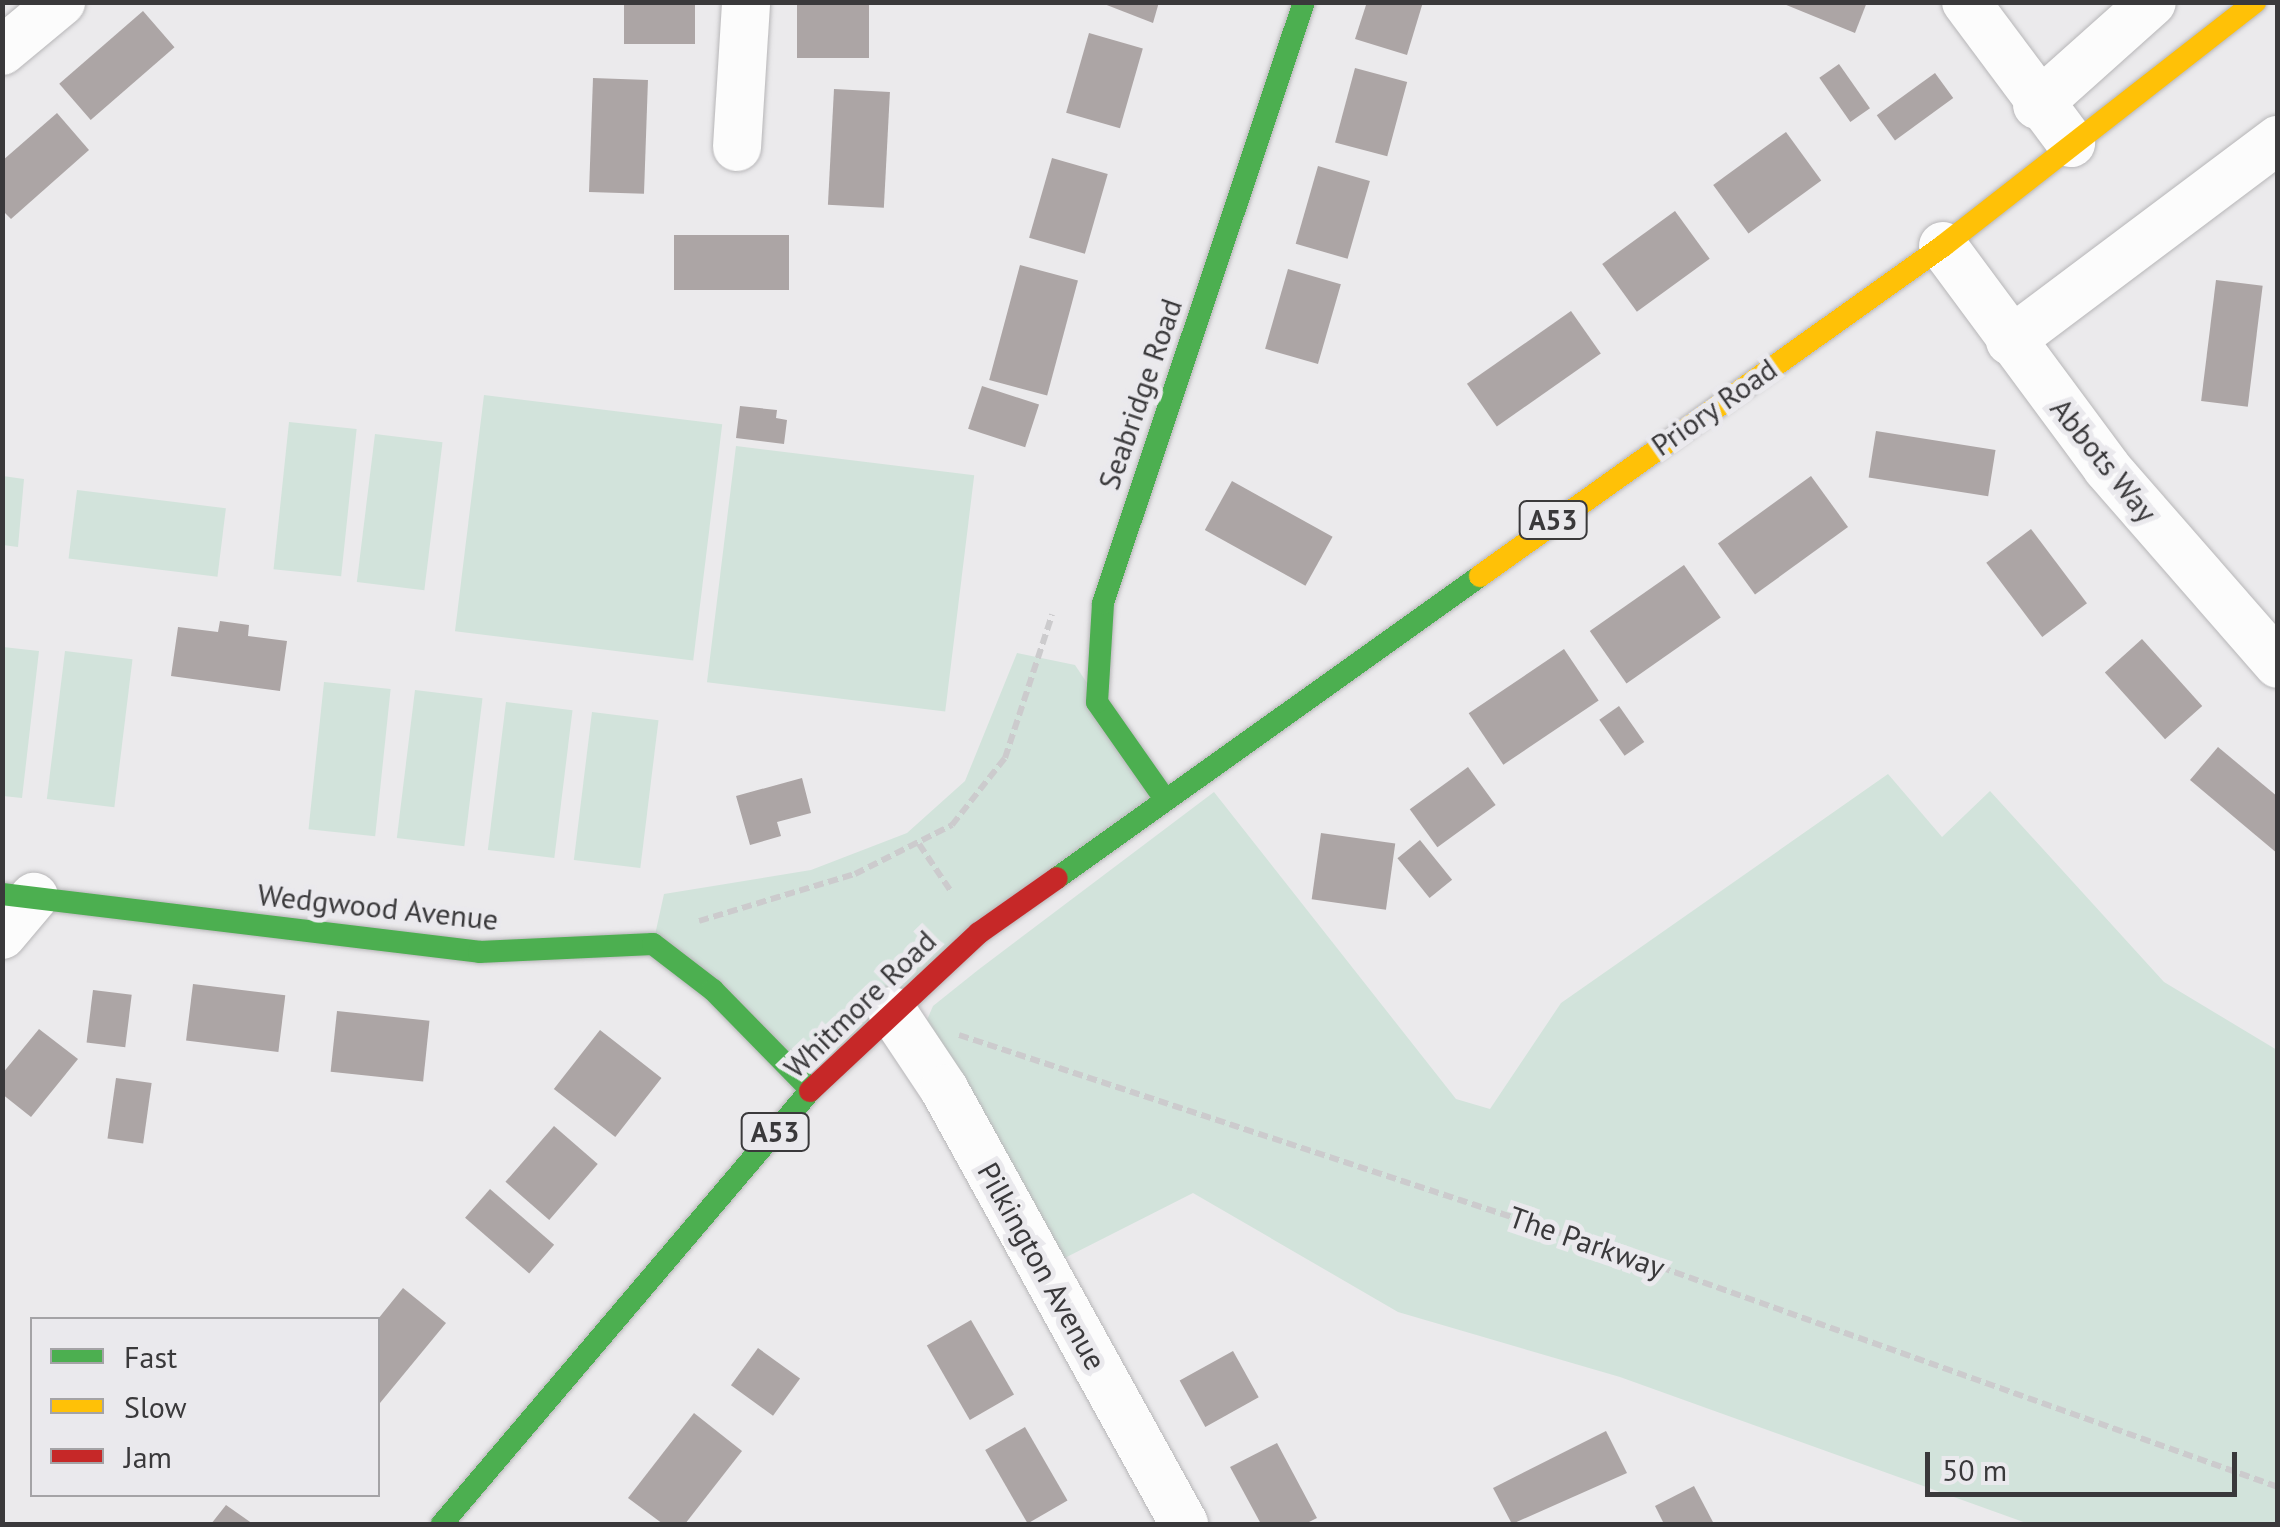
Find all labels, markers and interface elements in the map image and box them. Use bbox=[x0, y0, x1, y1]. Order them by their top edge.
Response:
street label: Seabridge Road bbox=[1091, 294, 1189, 494]
street label: Priory Road bbox=[1644, 350, 1784, 464]
street label: Abbots Way bbox=[2043, 391, 2165, 529]
road number: A53 bbox=[1518, 497, 1588, 543]
street label: Wedgwood Avenue bbox=[255, 876, 501, 938]
street label: Whitmore Road bbox=[777, 923, 943, 1085]
road number: A53 bbox=[740, 1109, 810, 1155]
street label: Pilkington Avenue bbox=[970, 1156, 1114, 1376]
street label: The Parkway bbox=[1504, 1199, 1670, 1285]
legend bbox=[30, 1317, 380, 1497]
text: Fast bbox=[124, 1337, 177, 1376]
text: Slow bbox=[124, 1387, 187, 1426]
scale bar bbox=[1930, 1432, 2242, 1494]
text: Jam bbox=[124, 1437, 172, 1476]
text: 50 m bbox=[1942, 1450, 2007, 1489]

